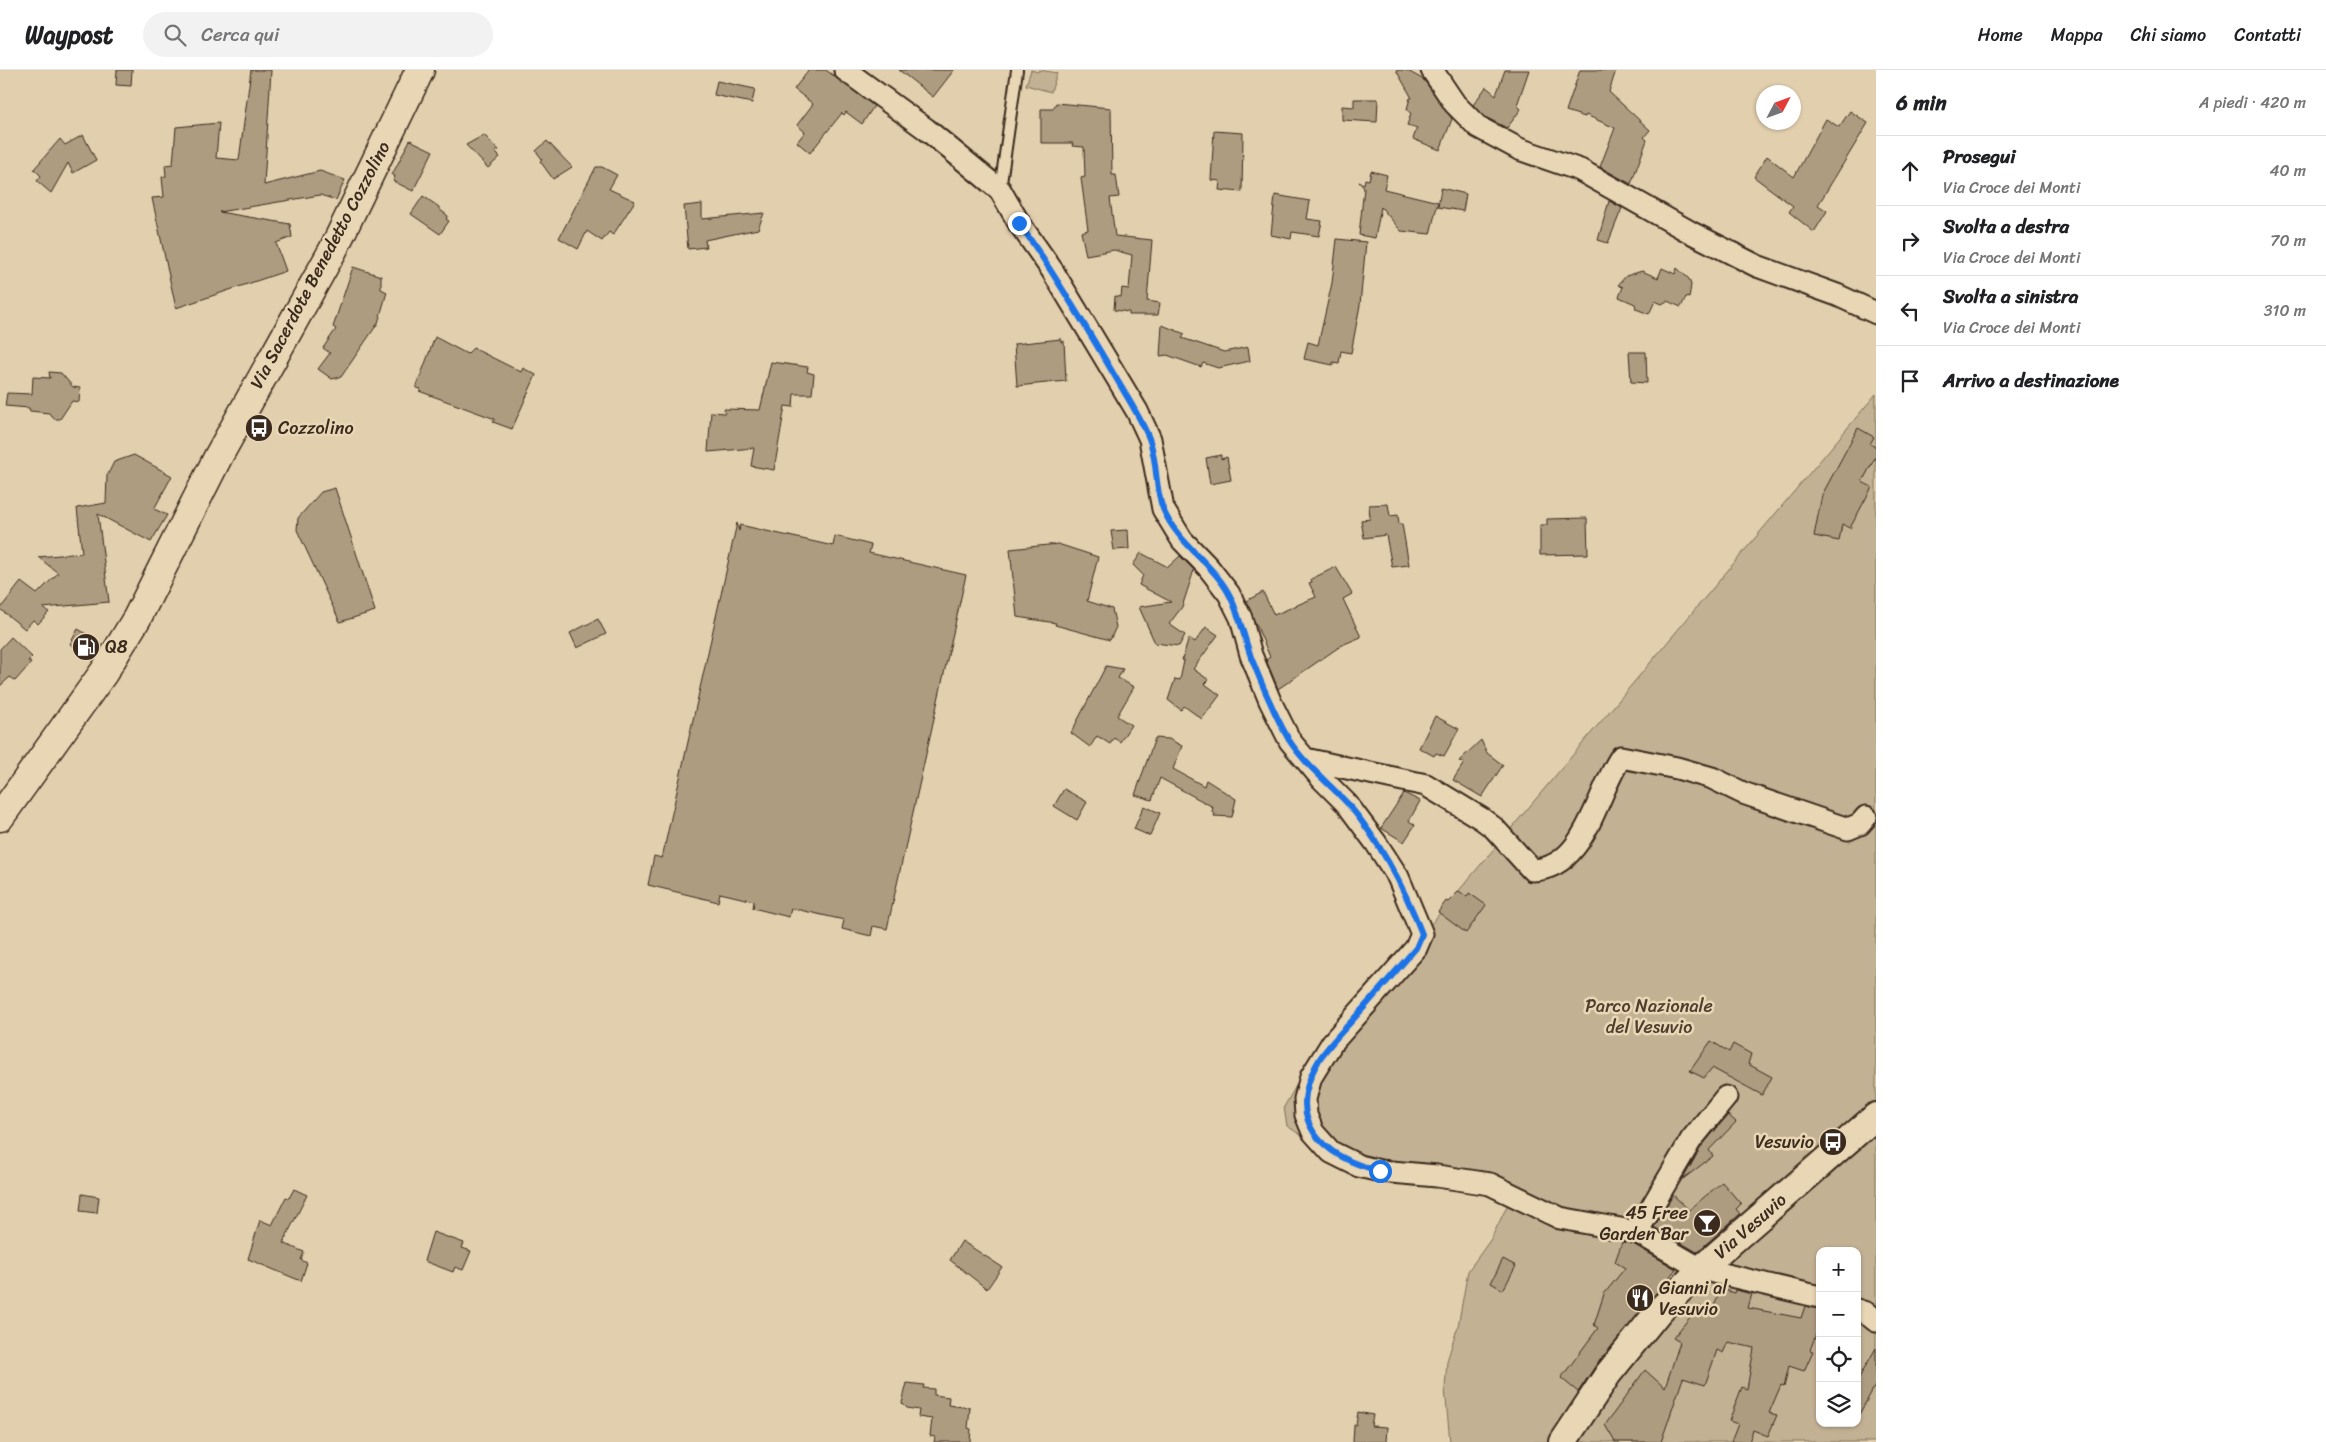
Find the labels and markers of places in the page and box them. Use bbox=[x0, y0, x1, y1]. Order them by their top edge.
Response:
place label: Cozzolino bbox=[278, 412, 354, 444]
bus stop icon: Cozzolino bbox=[244, 413, 274, 443]
place label: Q8 bbox=[105, 631, 128, 663]
fuel station icon: Q8 bbox=[71, 632, 101, 662]
place label: Vesuvio bbox=[1755, 1126, 1814, 1158]
bus stop icon: Vesuvio bbox=[1818, 1127, 1848, 1157]
place label: 45 Free Garden Bar bbox=[1599, 1197, 1690, 1250]
bar icon: 45 Free Garden Bar bbox=[1692, 1208, 1722, 1238]
place label: Gianni al Vesuvio bbox=[1659, 1272, 1728, 1325]
restaurant icon: Gianni al Vesuvio bbox=[1625, 1283, 1655, 1313]

